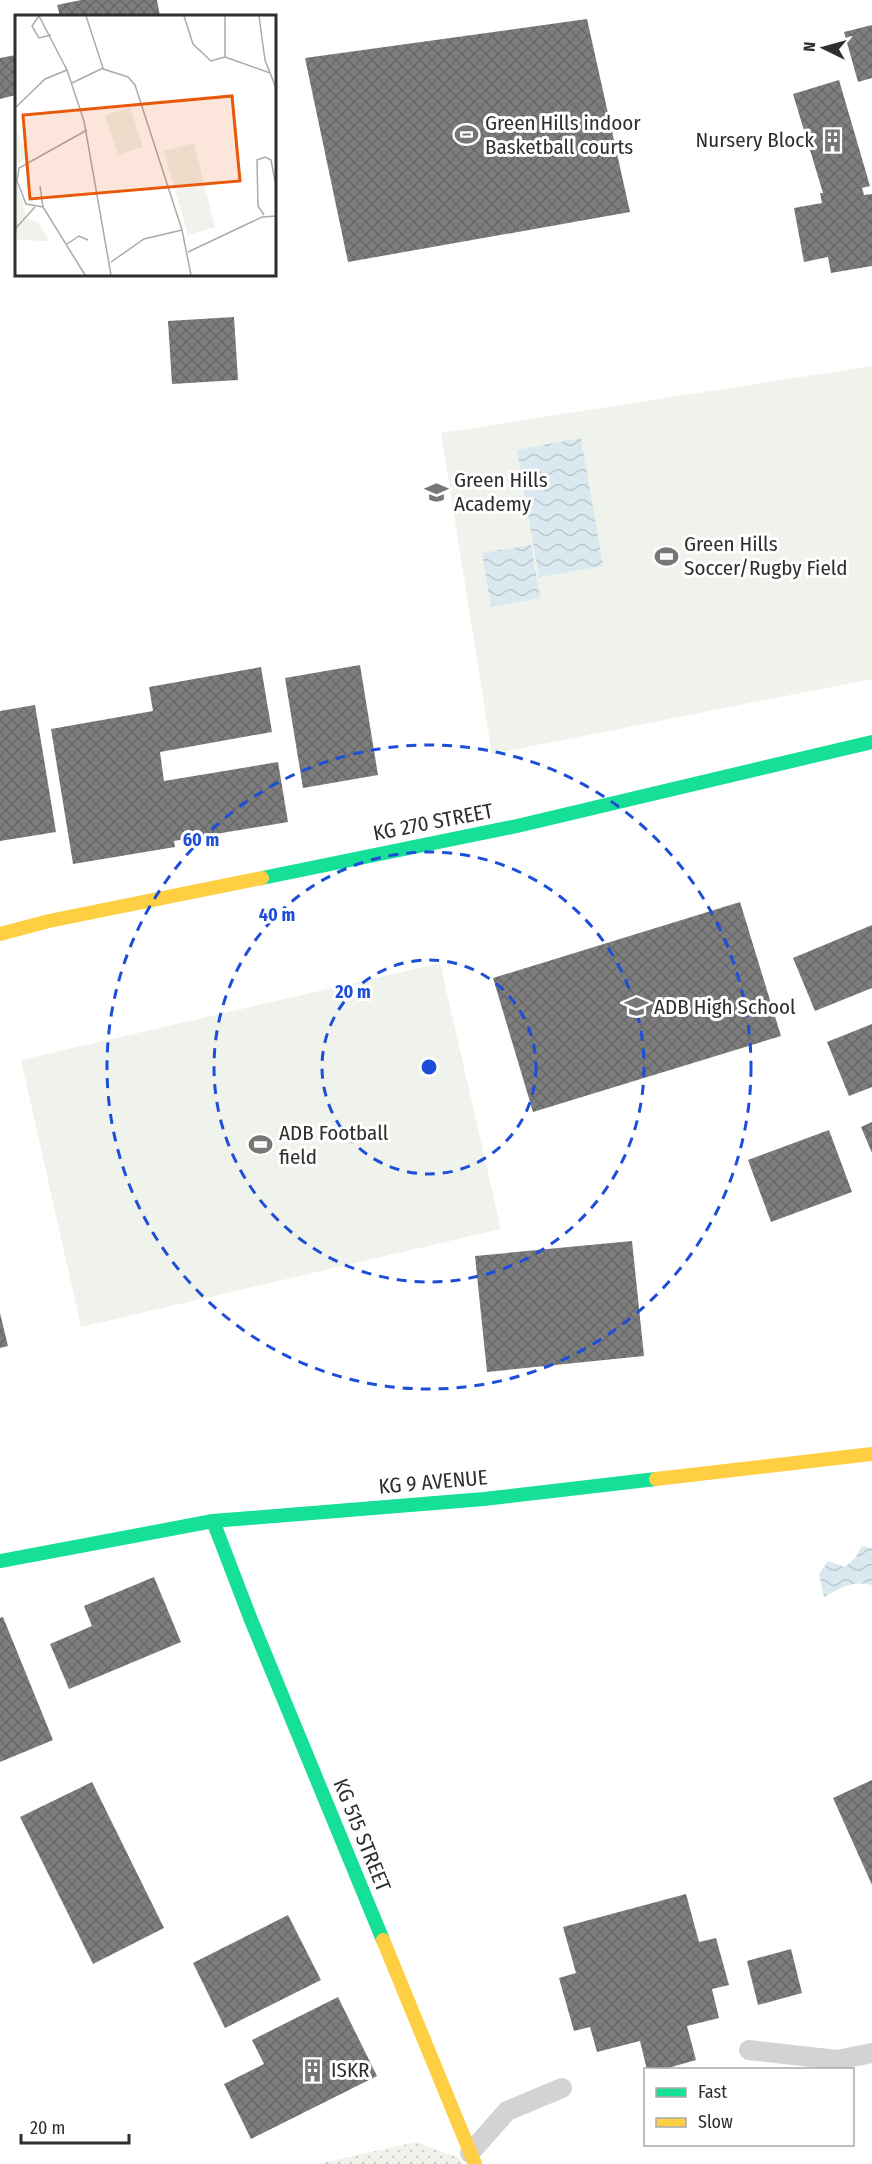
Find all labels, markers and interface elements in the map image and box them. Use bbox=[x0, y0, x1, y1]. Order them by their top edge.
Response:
inset map bbox=[15, 15, 276, 276]
north arrow bbox=[794, 18, 854, 78]
text: N bbox=[800, 41, 819, 52]
place label: Green Hills indoor Basketball courts bbox=[485, 110, 641, 160]
sports icon: Green Hills indoor Basketball courts bbox=[454, 122, 480, 148]
place label: Nursery Block bbox=[696, 127, 814, 153]
building icon: Nursery Block bbox=[819, 127, 845, 153]
place label: Green Hills Academy bbox=[454, 467, 548, 517]
school or university icon: Green Hills Academy bbox=[423, 479, 449, 505]
place label: Green Hills Soccer/Rugby Field bbox=[684, 531, 847, 581]
sports icon: Green Hills Soccer/Rugby Field bbox=[653, 543, 679, 569]
street label: KG 270 STREET bbox=[371, 798, 495, 846]
text: 60 m bbox=[183, 829, 219, 851]
text: 40 m bbox=[259, 904, 295, 926]
text: 20 m bbox=[334, 981, 371, 1003]
school or university icon: ADB High School bbox=[623, 994, 649, 1020]
place label: ADB High School bbox=[654, 994, 796, 1020]
centre of rings bbox=[419, 1057, 439, 1077]
place label: ADB Football field bbox=[279, 1120, 389, 1170]
sports icon: ADB Football field bbox=[248, 1132, 274, 1158]
street label: KG 9 AVENUE bbox=[377, 1464, 489, 1500]
street label: KG 515 STREET bbox=[328, 1775, 397, 1896]
building icon: ISKR bbox=[300, 2057, 326, 2083]
place label: ISKR bbox=[331, 2057, 370, 2083]
legend bbox=[644, 2068, 854, 2146]
text: Fast bbox=[698, 2081, 727, 2103]
scale bar bbox=[21, 2107, 129, 2145]
text: Slow bbox=[698, 2111, 733, 2133]
text: 20 m bbox=[30, 2117, 65, 2139]

